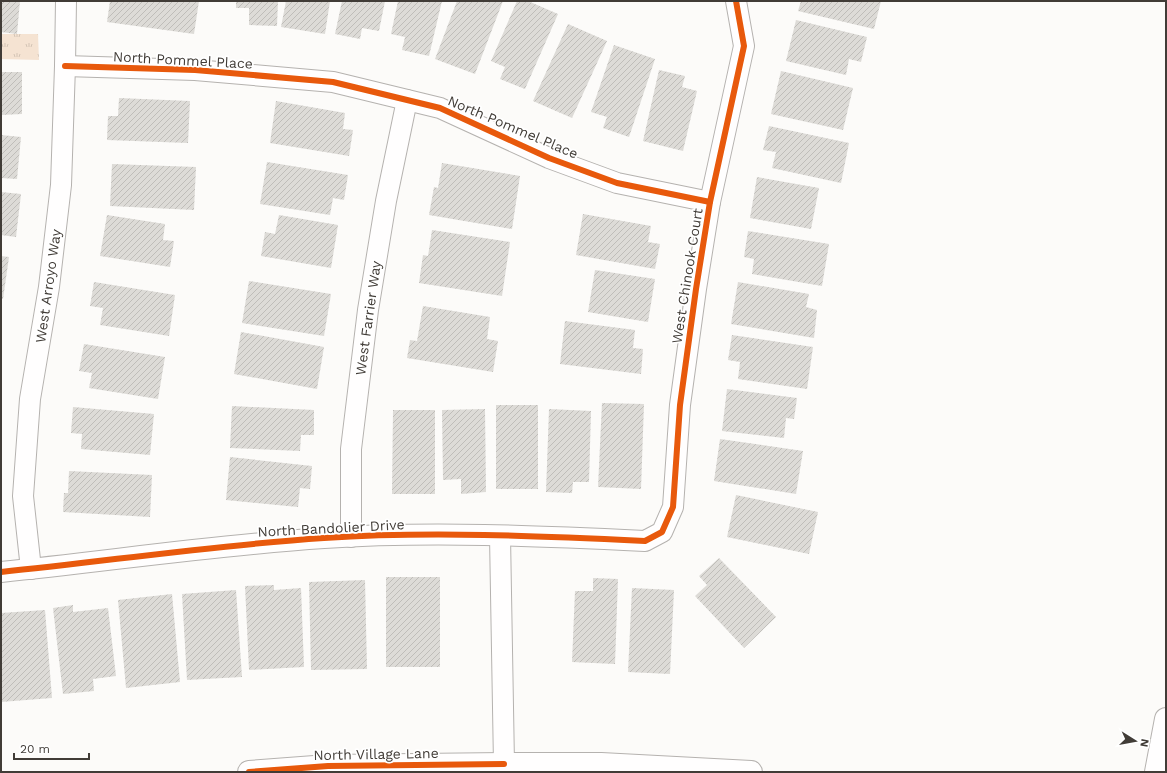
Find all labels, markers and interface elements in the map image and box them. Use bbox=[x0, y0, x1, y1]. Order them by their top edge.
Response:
street label: North Pommel Place bbox=[113, 48, 253, 72]
street label: North Pommel Place bbox=[445, 92, 581, 162]
street label: West Chinook Court bbox=[668, 207, 706, 345]
street label: West Arroyo Way bbox=[32, 227, 64, 344]
street label: West Farrier Way bbox=[352, 259, 384, 376]
street label: North Bandolier Drive bbox=[257, 516, 405, 540]
north arrow bbox=[1115, 721, 1155, 761]
scale bar bbox=[14, 735, 89, 761]
text: N bbox=[1137, 738, 1151, 748]
text: 20 m bbox=[20, 742, 50, 756]
street label: North Village Lane bbox=[313, 745, 439, 763]

